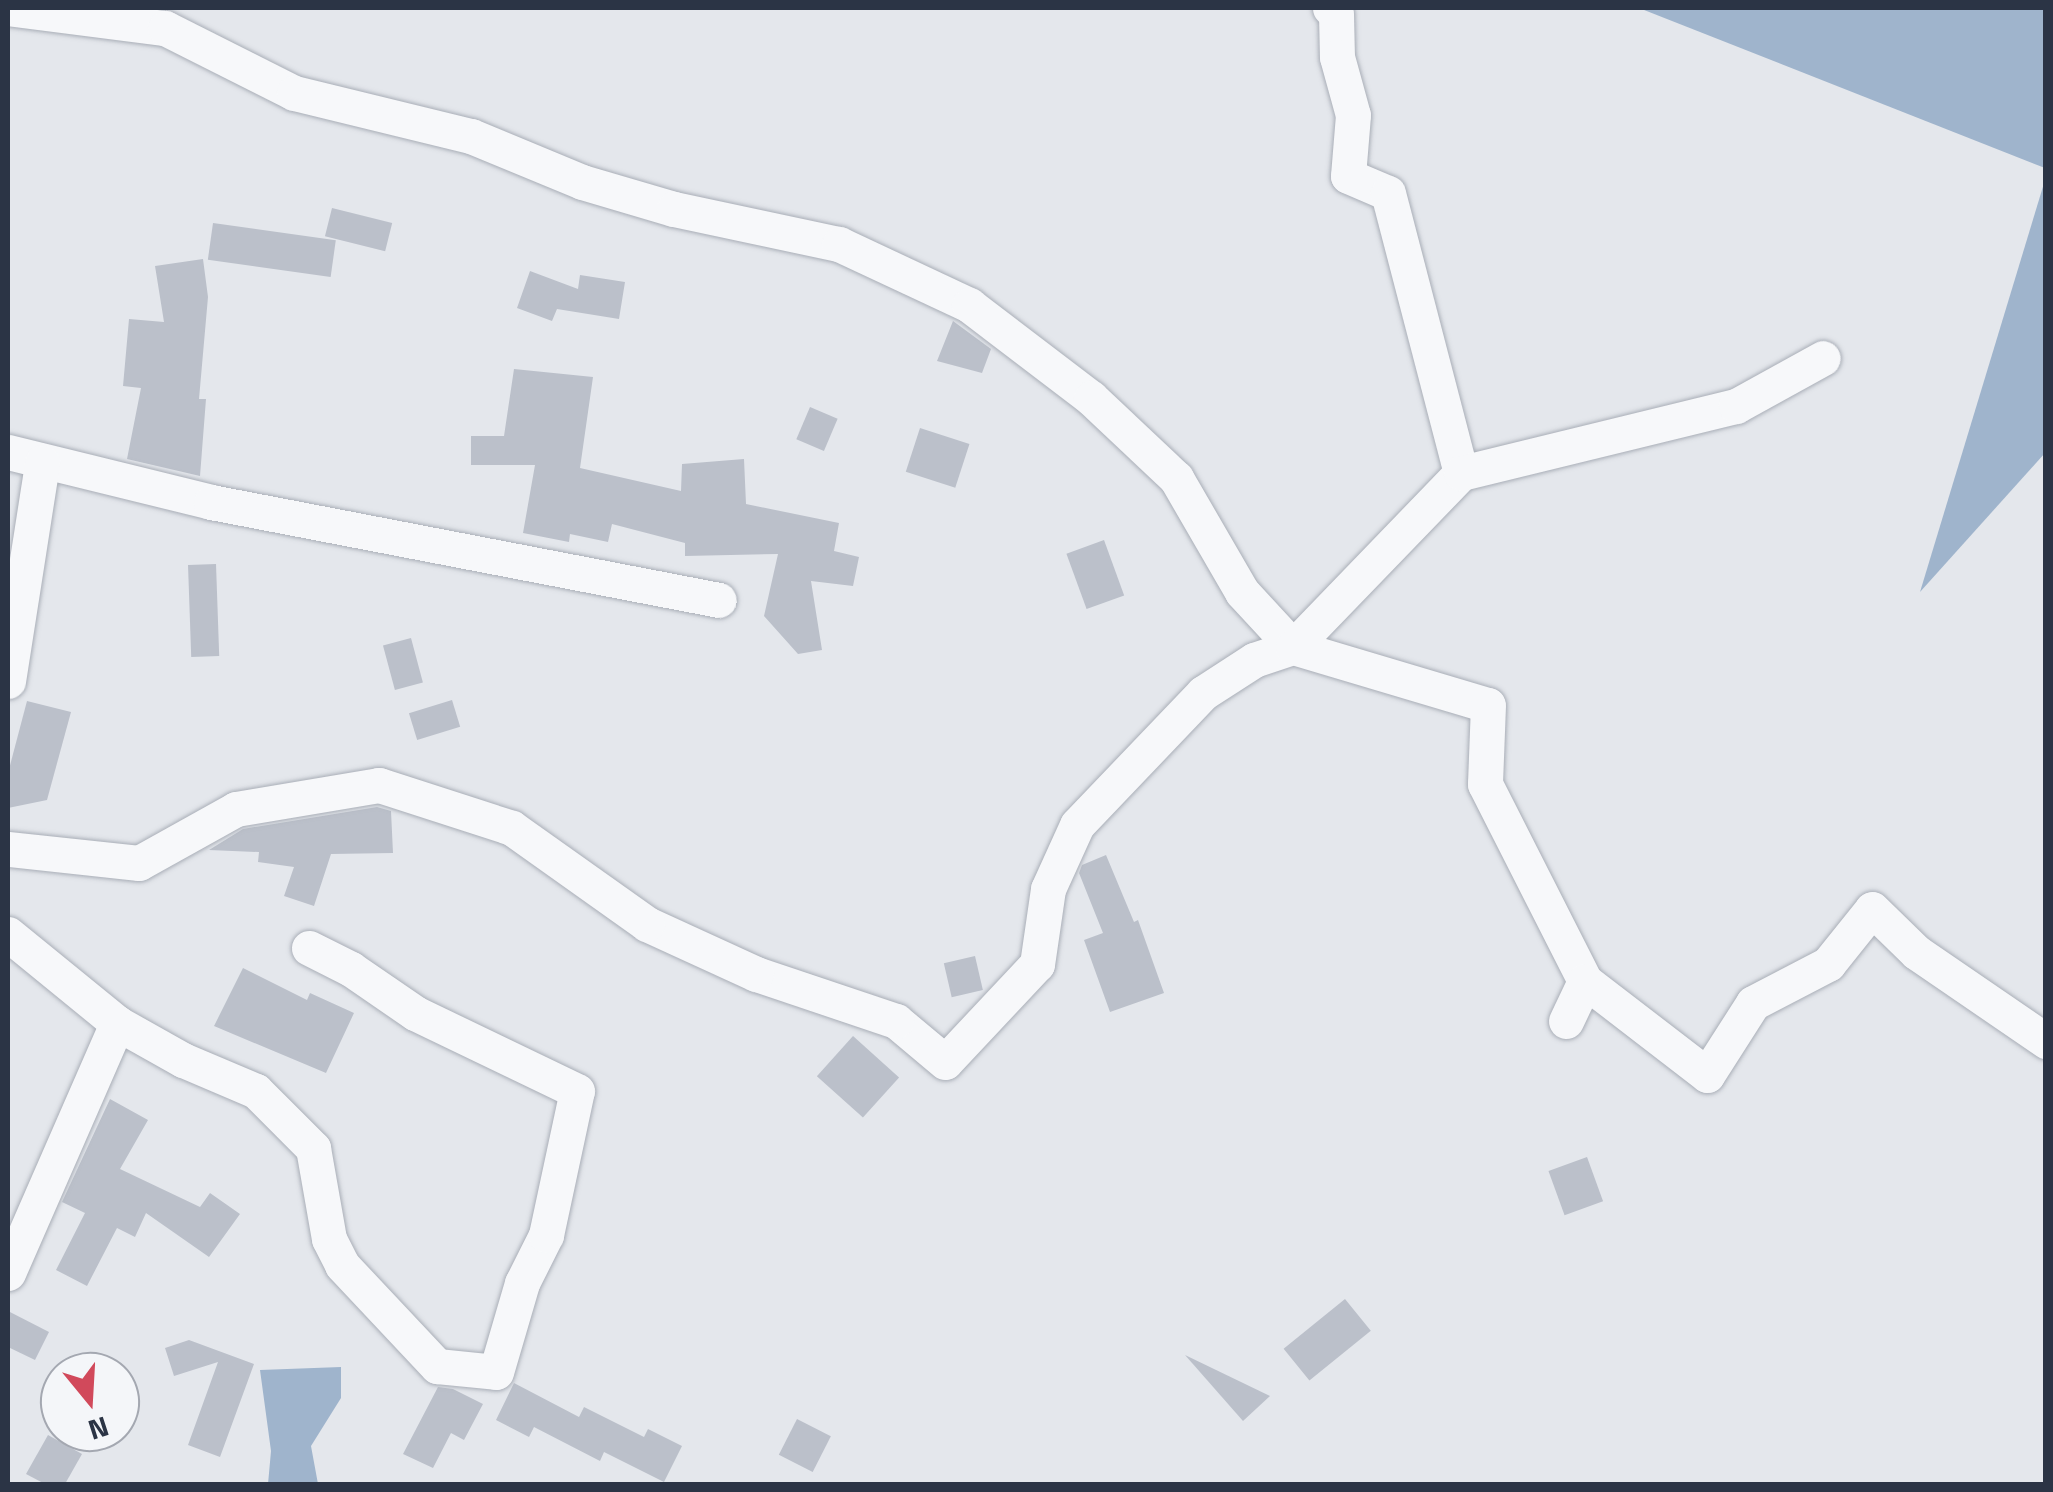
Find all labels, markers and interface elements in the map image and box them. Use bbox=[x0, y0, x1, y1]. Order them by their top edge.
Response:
north arrow bbox=[40, 1352, 140, 1452]
text: N bbox=[83, 1406, 115, 1453]

